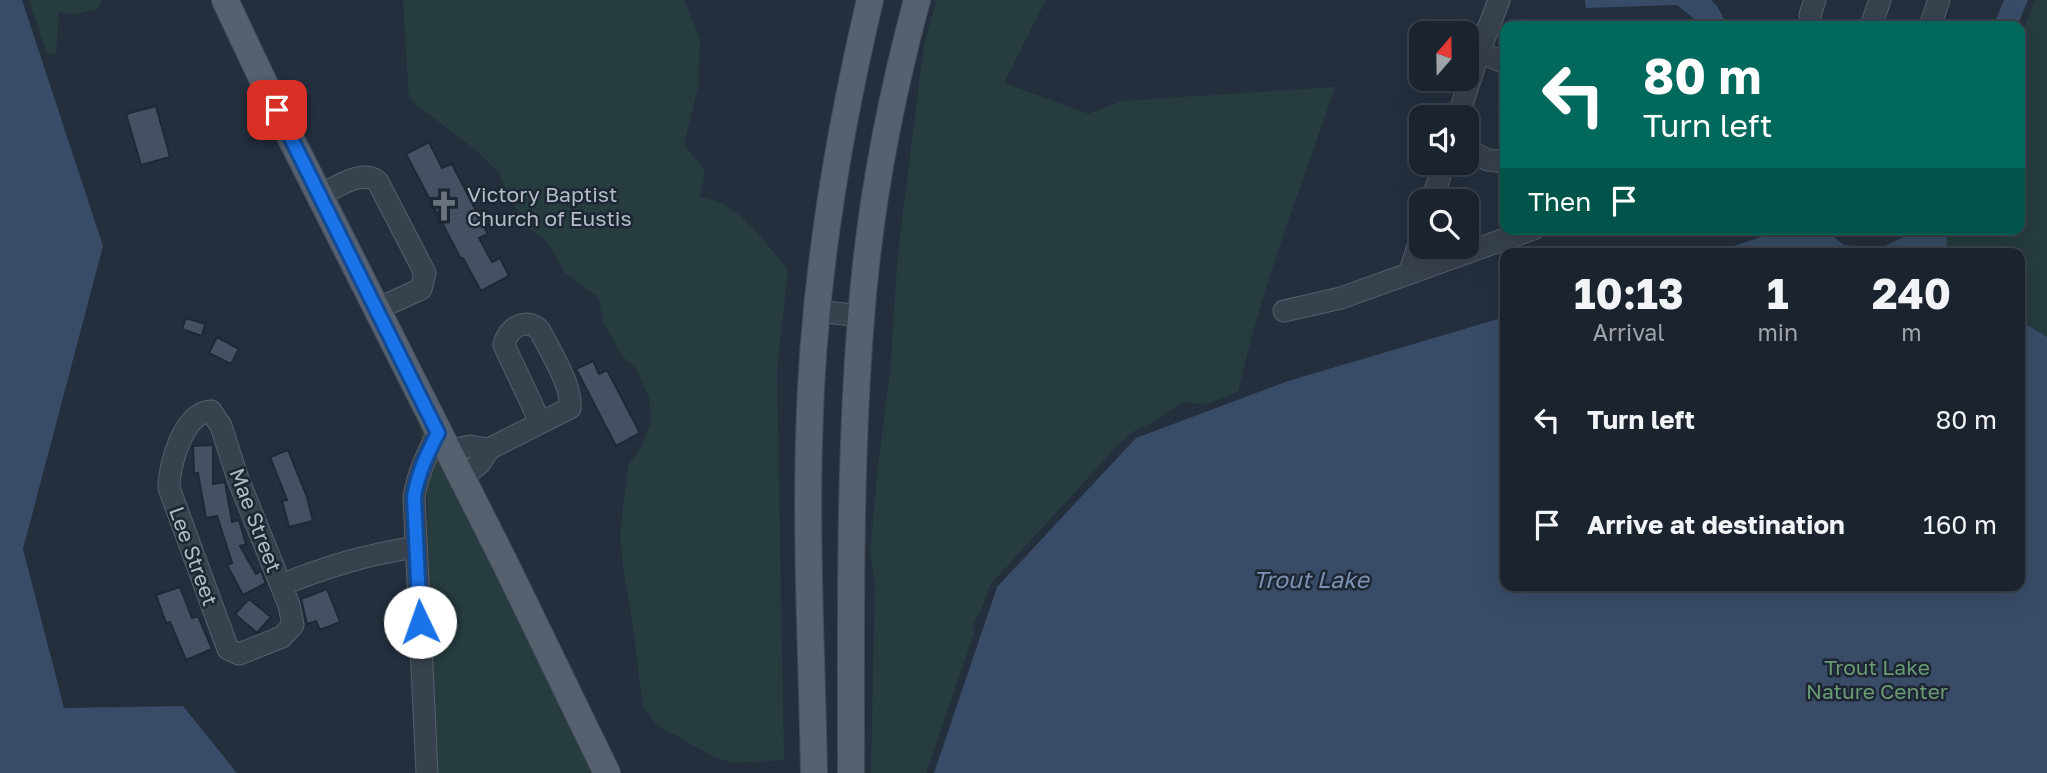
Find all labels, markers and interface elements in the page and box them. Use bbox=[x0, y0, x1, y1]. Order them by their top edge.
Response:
north arrow bbox=[1409, 21, 1479, 91]
map controls bbox=[1409, 21, 1479, 259]
text: 80 m bbox=[1643, 46, 1761, 105]
icon: left bbox=[1528, 49, 1619, 140]
pin bbox=[247, 80, 307, 140]
icon: arrive bbox=[258, 91, 296, 129]
button: sound bbox=[1409, 105, 1479, 175]
text: Turn left bbox=[1643, 106, 1772, 144]
place label: Victory Baptist Church of Eustis bbox=[467, 181, 632, 231]
icon: arrive bbox=[1605, 182, 1643, 220]
text: Then bbox=[1528, 186, 1591, 217]
church icon: Victory Baptist Church of Eustis bbox=[427, 189, 461, 223]
button: search bbox=[1409, 189, 1479, 259]
text: 10:13 bbox=[1574, 268, 1684, 318]
text: 1 bbox=[1767, 268, 1789, 318]
text: 240 bbox=[1872, 268, 1951, 318]
text: Arrival bbox=[1593, 318, 1665, 346]
text: min bbox=[1757, 318, 1798, 346]
text: m bbox=[1901, 318, 1922, 346]
icon: left bbox=[1528, 401, 1566, 439]
text: Turn left bbox=[1587, 404, 1695, 435]
text: 80 m bbox=[1936, 404, 1997, 435]
street label: Mae Street bbox=[224, 464, 288, 576]
street label: Lee Street bbox=[164, 503, 224, 609]
icon: arrive bbox=[1528, 506, 1566, 544]
text: Arrive at destination bbox=[1587, 509, 1845, 540]
text: 160 m bbox=[1923, 509, 1997, 540]
water label: Trout Lake bbox=[1253, 565, 1371, 593]
position arrow bbox=[383, 585, 457, 659]
park label: Trout Lake Nature Center bbox=[1806, 654, 1948, 704]

